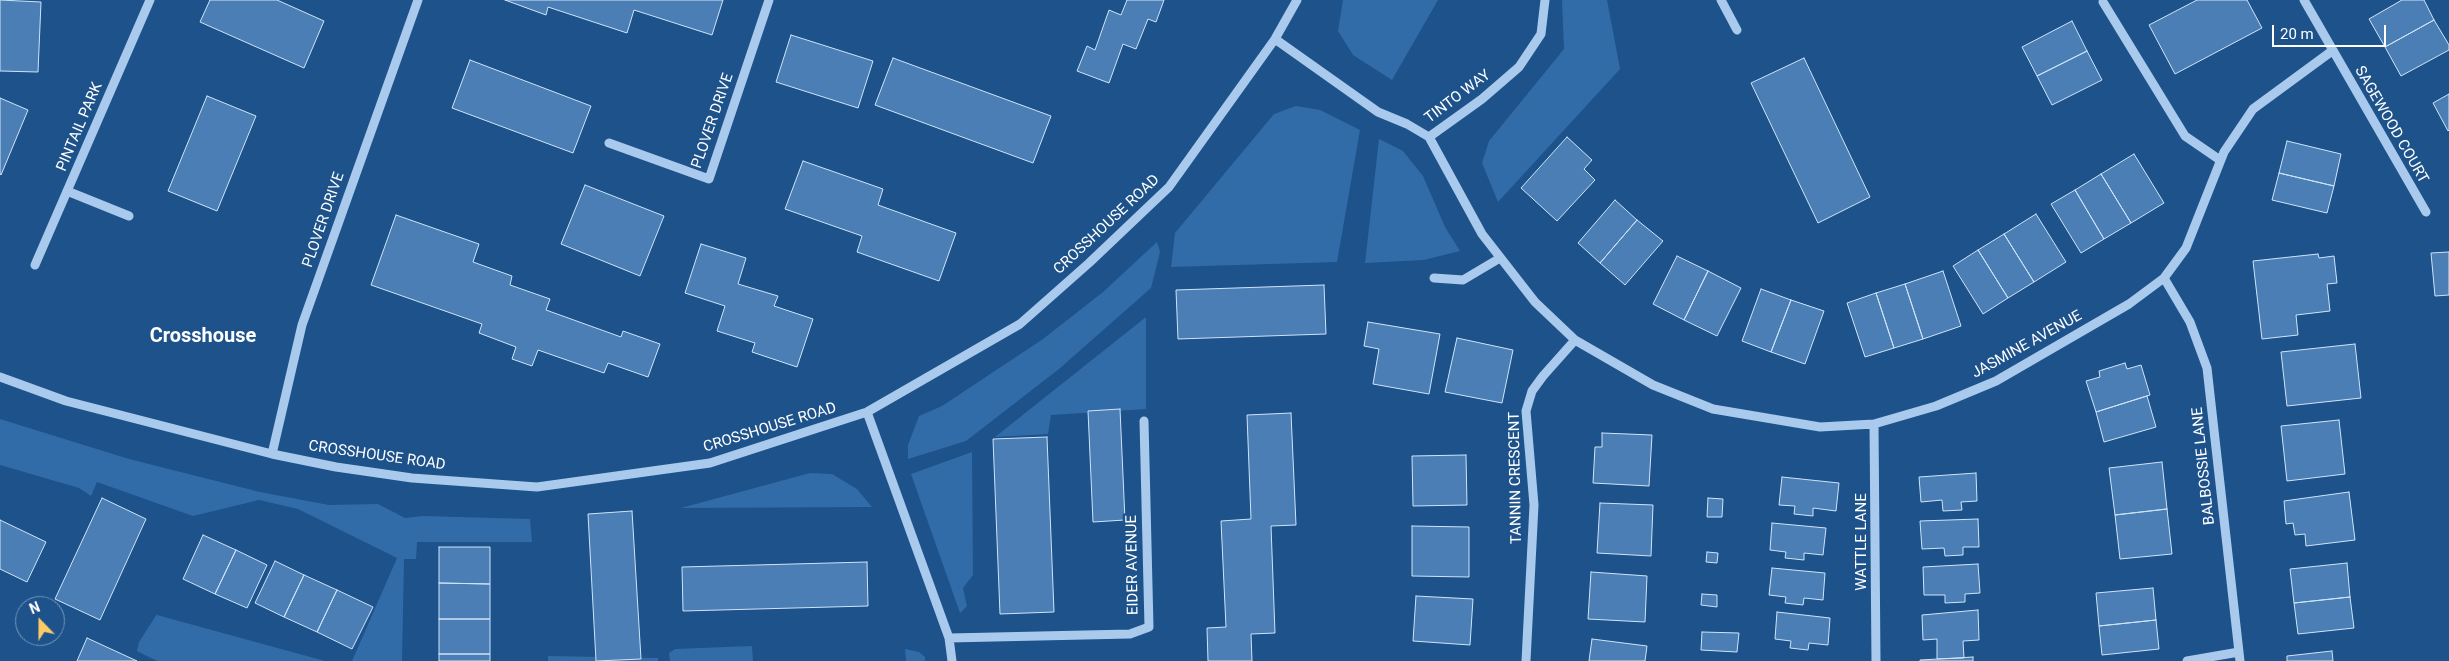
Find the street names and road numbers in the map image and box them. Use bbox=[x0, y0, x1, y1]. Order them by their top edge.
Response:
street label: SAGEWOOD COURT bbox=[2350, 63, 2432, 187]
street label: TINTO WAY bbox=[1422, 67, 1494, 127]
street label: PLOVER DRIVE bbox=[688, 71, 738, 171]
street label: PINTAIL PARK bbox=[53, 80, 107, 174]
street label: PLOVER DRIVE bbox=[299, 170, 349, 270]
street label: CROSSHOUSE ROAD bbox=[1050, 171, 1164, 279]
street label: JASMINE AVENUE bbox=[1969, 307, 2085, 383]
street label: CROSSHOUSE ROAD bbox=[701, 399, 839, 457]
street label: BALBOSSIE LANE bbox=[2189, 406, 2219, 526]
street label: TANNIN CRESCENT bbox=[1506, 412, 1526, 544]
street label: CROSSHOUSE ROAD bbox=[307, 437, 447, 475]
street label: WATTLE LANE bbox=[1853, 493, 1871, 591]
street label: EIDER AVENUE bbox=[1123, 515, 1143, 615]

